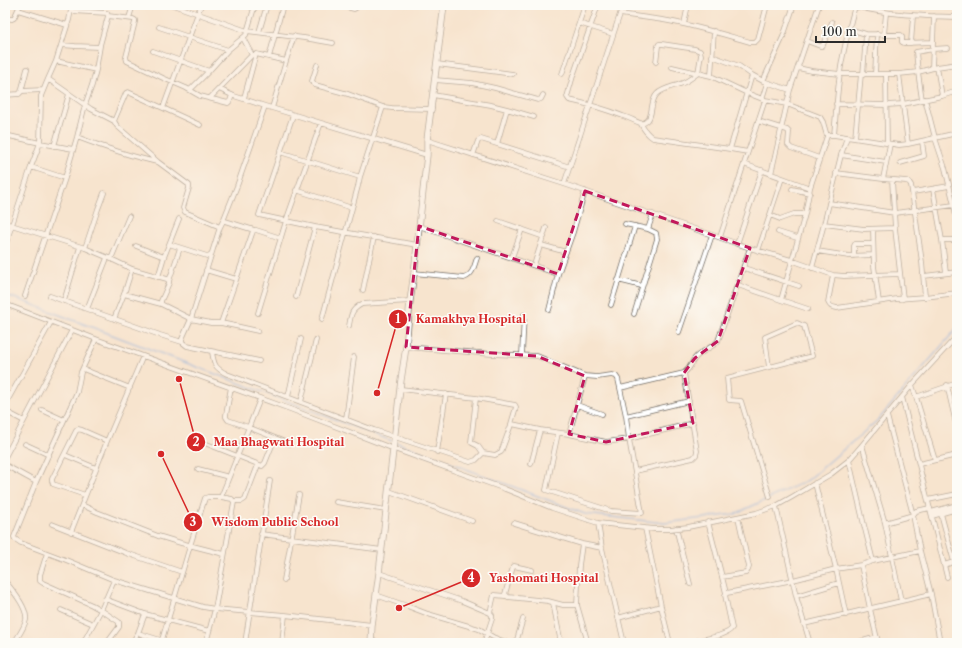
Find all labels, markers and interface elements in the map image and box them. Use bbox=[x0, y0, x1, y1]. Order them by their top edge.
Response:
scale bar bbox=[816, 18, 885, 44]
text: 100 m bbox=[822, 24, 857, 39]
callout: Kamakhya Hospital bbox=[388, 308, 534, 331]
text: 1 bbox=[395, 311, 401, 326]
text: Kamakhya Hospital bbox=[416, 312, 526, 326]
callout: Maa Bhagwati Hospital bbox=[186, 430, 353, 453]
text: 2 bbox=[192, 434, 200, 449]
text: Maa Bhagwati Hospital bbox=[213, 435, 345, 449]
callout: Wisdom Public School bbox=[183, 511, 347, 534]
text: 3 bbox=[190, 514, 197, 529]
text: Wisdom Public School bbox=[210, 515, 339, 529]
callout: Yashomati Hospital bbox=[461, 566, 607, 589]
text: 4 bbox=[467, 570, 475, 585]
text: Yashomati Hospital bbox=[488, 571, 599, 585]

